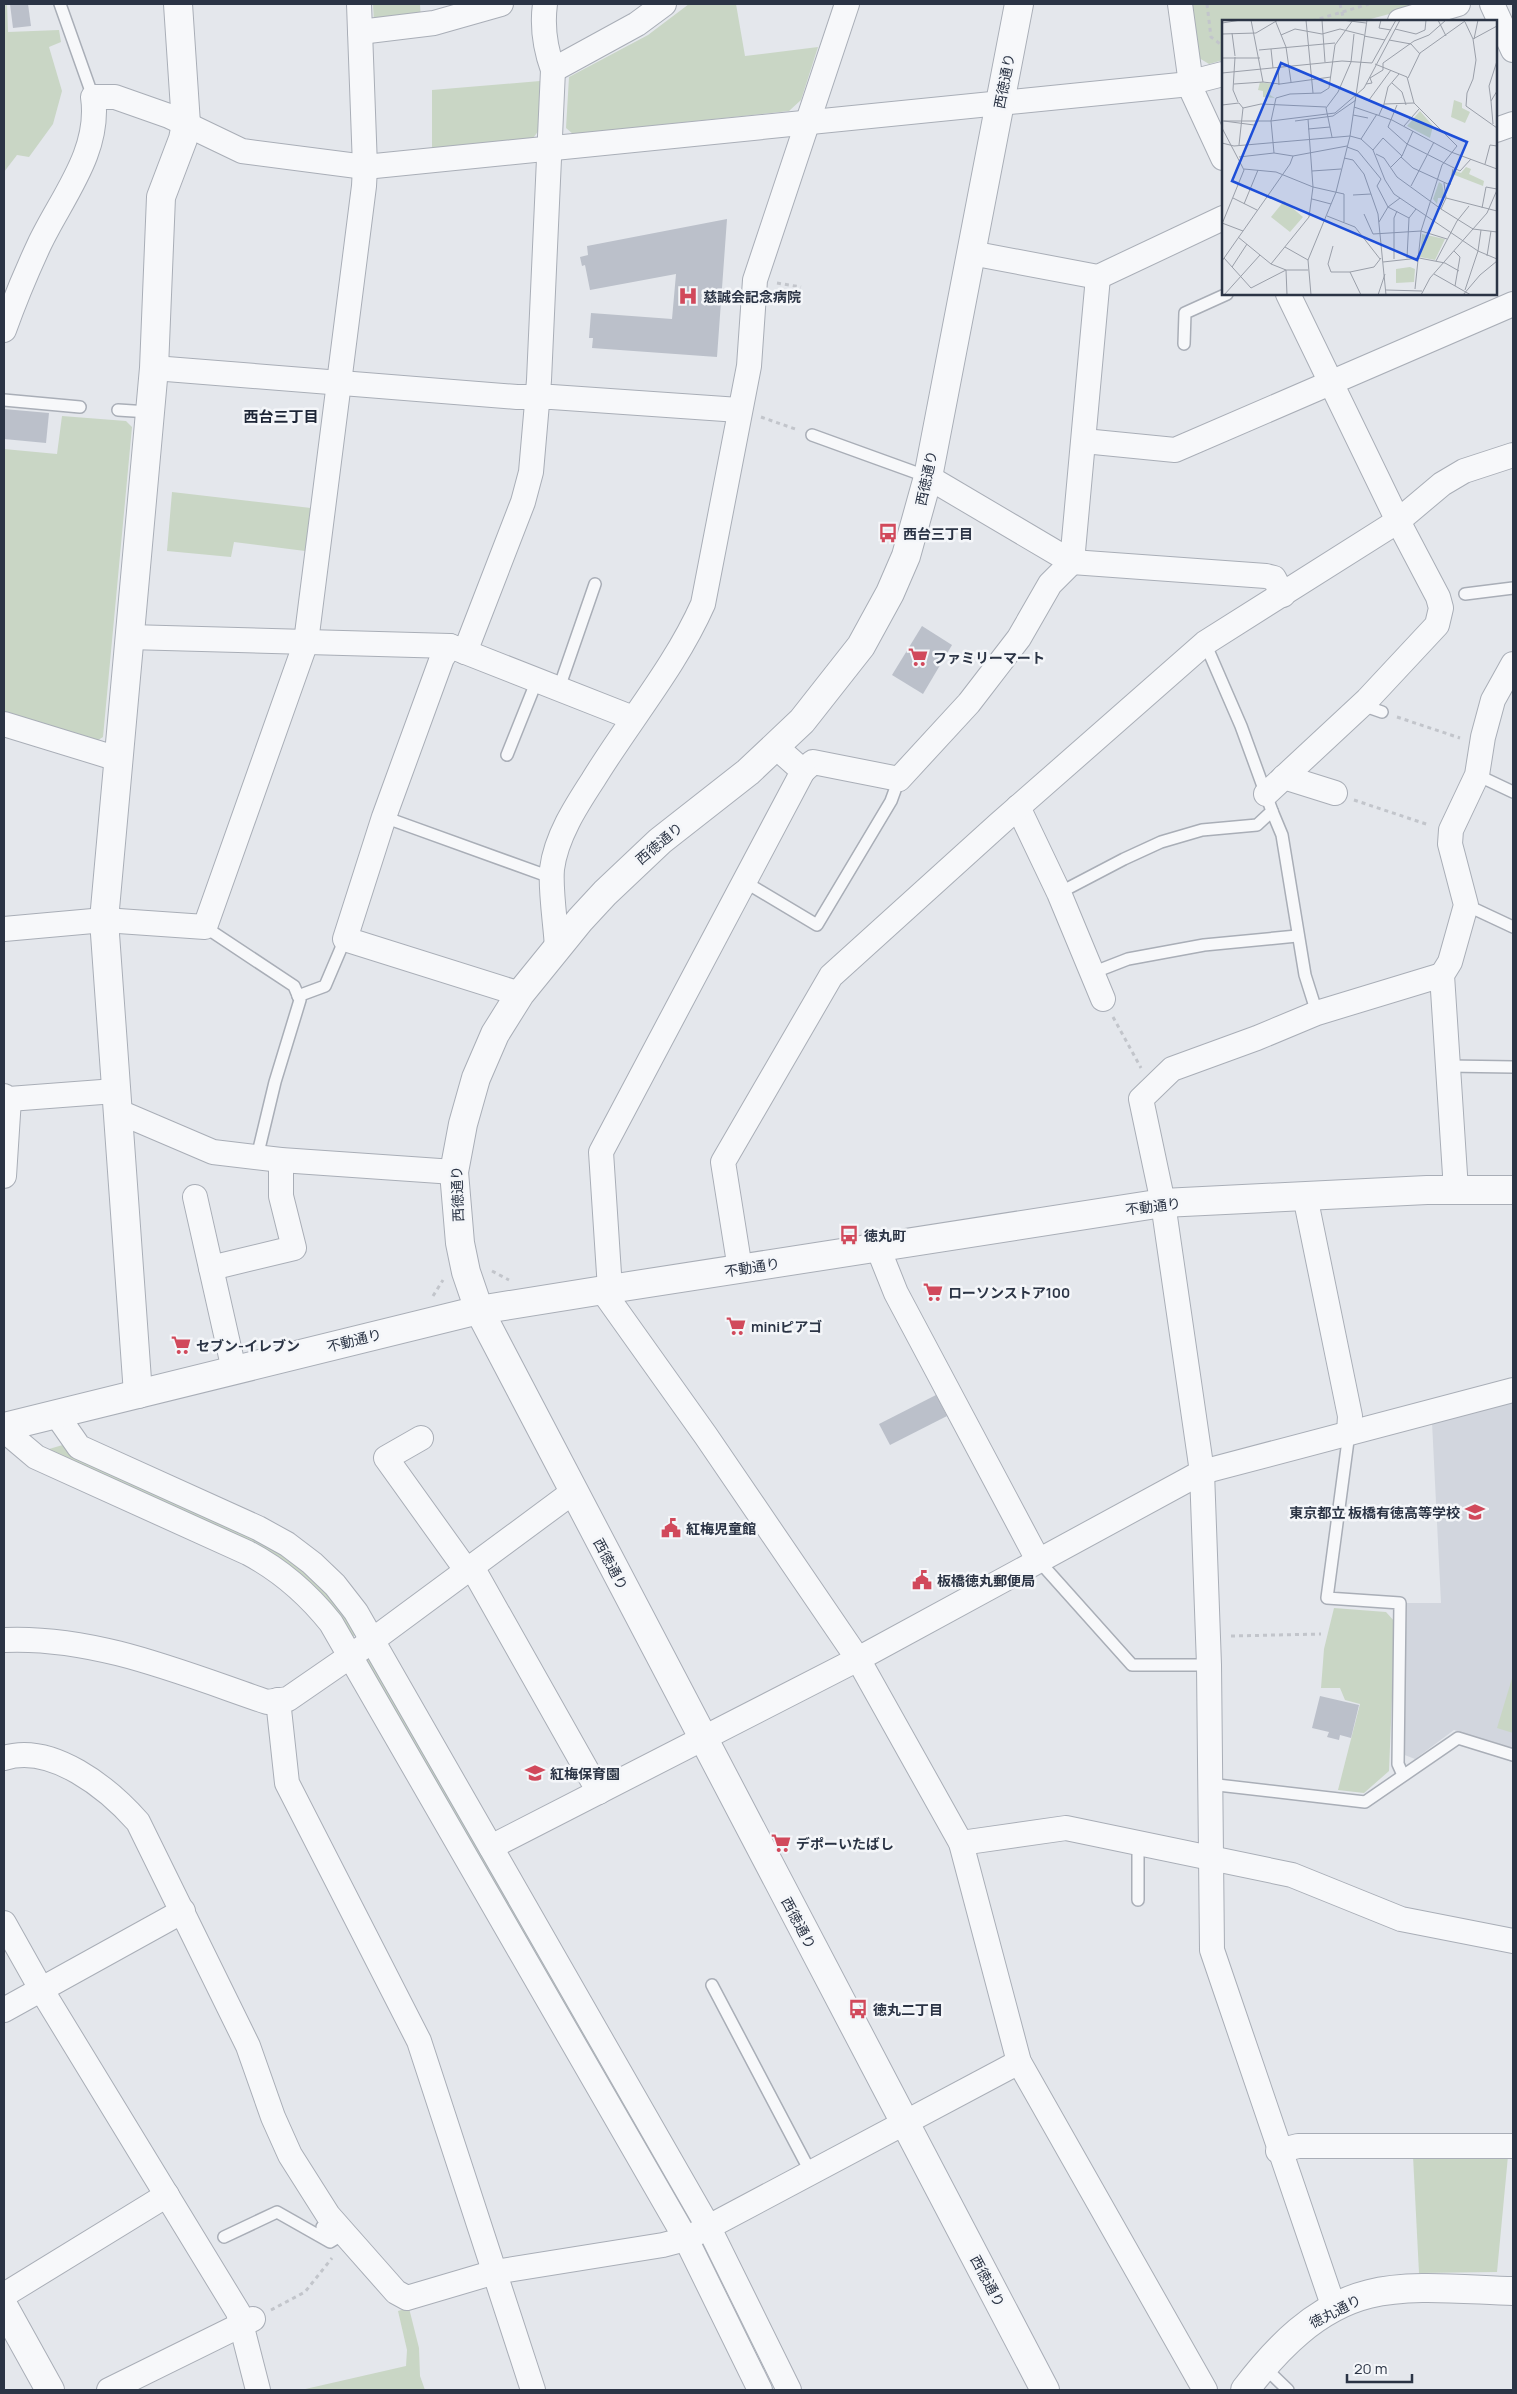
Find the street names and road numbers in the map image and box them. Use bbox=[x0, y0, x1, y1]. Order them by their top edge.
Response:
street label: 西徳通り bbox=[989, 52, 1019, 110]
street label: 西徳通り bbox=[911, 449, 941, 507]
street label: 西徳通り bbox=[631, 818, 687, 868]
street label: 西徳通り bbox=[447, 1166, 467, 1222]
street label: 不動通り bbox=[1124, 1193, 1182, 1219]
street label: 不動通り bbox=[723, 1253, 781, 1281]
street label: 不動通り bbox=[325, 1324, 383, 1356]
street label: 西徳通り bbox=[589, 1535, 633, 1593]
street label: 西徳通り bbox=[777, 1894, 821, 1952]
street label: 西徳通り bbox=[966, 2252, 1010, 2310]
street label: 徳丸通り bbox=[1306, 2290, 1364, 2332]

